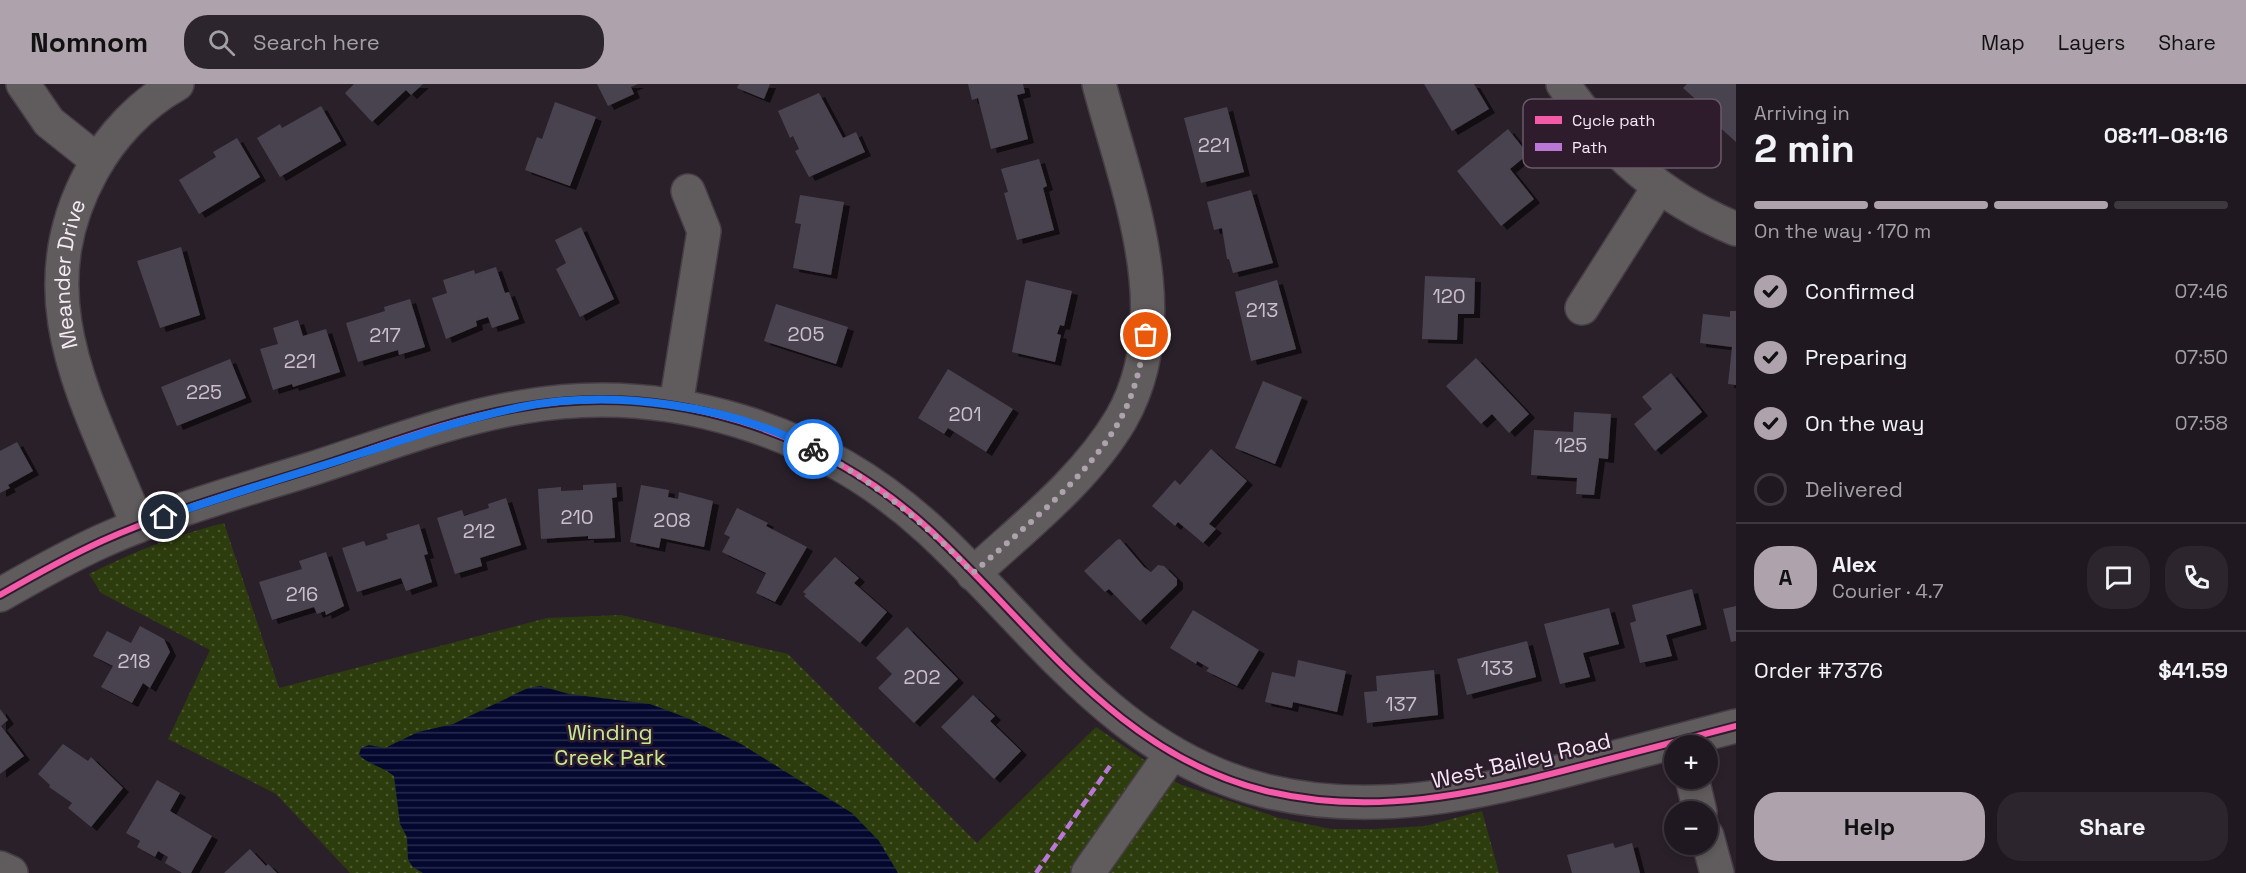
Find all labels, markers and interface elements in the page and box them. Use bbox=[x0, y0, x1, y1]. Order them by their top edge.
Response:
search box bbox=[184, 15, 604, 69]
text: Nomnom bbox=[30, 24, 148, 60]
icon: search bbox=[205, 26, 238, 59]
text: Search here bbox=[253, 28, 380, 56]
text: Map bbox=[1981, 29, 2025, 56]
text: Layers bbox=[2058, 29, 2125, 56]
text: Share bbox=[2158, 29, 2216, 56]
legend bbox=[1523, 99, 1721, 168]
text: Arriving in bbox=[1754, 100, 1850, 126]
text: Cycle path bbox=[1572, 110, 1655, 131]
text: 08:11–08:16 bbox=[2104, 121, 2228, 149]
text: 2 min bbox=[1754, 124, 1855, 173]
house number: 221 bbox=[1198, 132, 1230, 158]
text: Path bbox=[1572, 137, 1607, 158]
street label: Meander Drive bbox=[48, 195, 91, 352]
text: On the way · 170 m bbox=[1754, 218, 1931, 244]
icon: check bbox=[1754, 275, 1787, 308]
text: Confirmed bbox=[1805, 277, 1915, 305]
text: 07:46 bbox=[2174, 278, 2228, 304]
house number: 120 bbox=[1432, 283, 1466, 309]
house number: 213 bbox=[1246, 297, 1278, 323]
pin bbox=[1120, 309, 1171, 360]
icon: bag bbox=[1129, 318, 1162, 351]
house number: 205 bbox=[788, 321, 824, 347]
house number: 217 bbox=[369, 322, 401, 348]
icon: check bbox=[1754, 341, 1787, 374]
text: Preparing bbox=[1805, 343, 1907, 371]
text: 07:50 bbox=[2174, 344, 2228, 370]
house number: 221 bbox=[284, 348, 316, 374]
house number: 225 bbox=[186, 379, 222, 405]
house number: 201 bbox=[948, 401, 982, 427]
icon: check bbox=[1754, 407, 1787, 440]
text: On the way bbox=[1805, 409, 1924, 437]
text: 07:58 bbox=[2175, 410, 2228, 436]
courier bbox=[783, 419, 843, 479]
house number: 125 bbox=[1555, 432, 1587, 458]
icon: bike bbox=[797, 433, 830, 466]
text: Delivered bbox=[1805, 475, 1903, 503]
pin bbox=[138, 491, 189, 542]
icon: home bbox=[147, 500, 180, 533]
house number: 210 bbox=[560, 504, 594, 530]
house number: 208 bbox=[653, 507, 691, 533]
house number: 212 bbox=[463, 518, 495, 544]
button: chat bbox=[2087, 546, 2150, 609]
button: phone bbox=[2165, 546, 2228, 609]
text: Alex bbox=[1832, 550, 1877, 578]
text: A bbox=[1779, 563, 1792, 591]
text: Courier · 4.7 bbox=[1832, 578, 1943, 604]
house number: 216 bbox=[286, 581, 318, 607]
house number: 218 bbox=[118, 648, 150, 674]
house number: 133 bbox=[1481, 655, 1513, 681]
text: Order #7376 bbox=[1754, 656, 1883, 684]
text: $41.59 bbox=[2158, 656, 2228, 684]
house number: 202 bbox=[904, 664, 940, 690]
house number: 137 bbox=[1385, 691, 1417, 717]
park label: Winding Creek Park bbox=[554, 718, 666, 771]
street label: West Bailey Road bbox=[1429, 726, 1613, 794]
map controls bbox=[1664, 735, 1718, 855]
button: + bbox=[1664, 735, 1718, 789]
button: Help bbox=[1754, 792, 1985, 861]
button: Share bbox=[1997, 792, 2228, 861]
button: − bbox=[1664, 801, 1718, 855]

